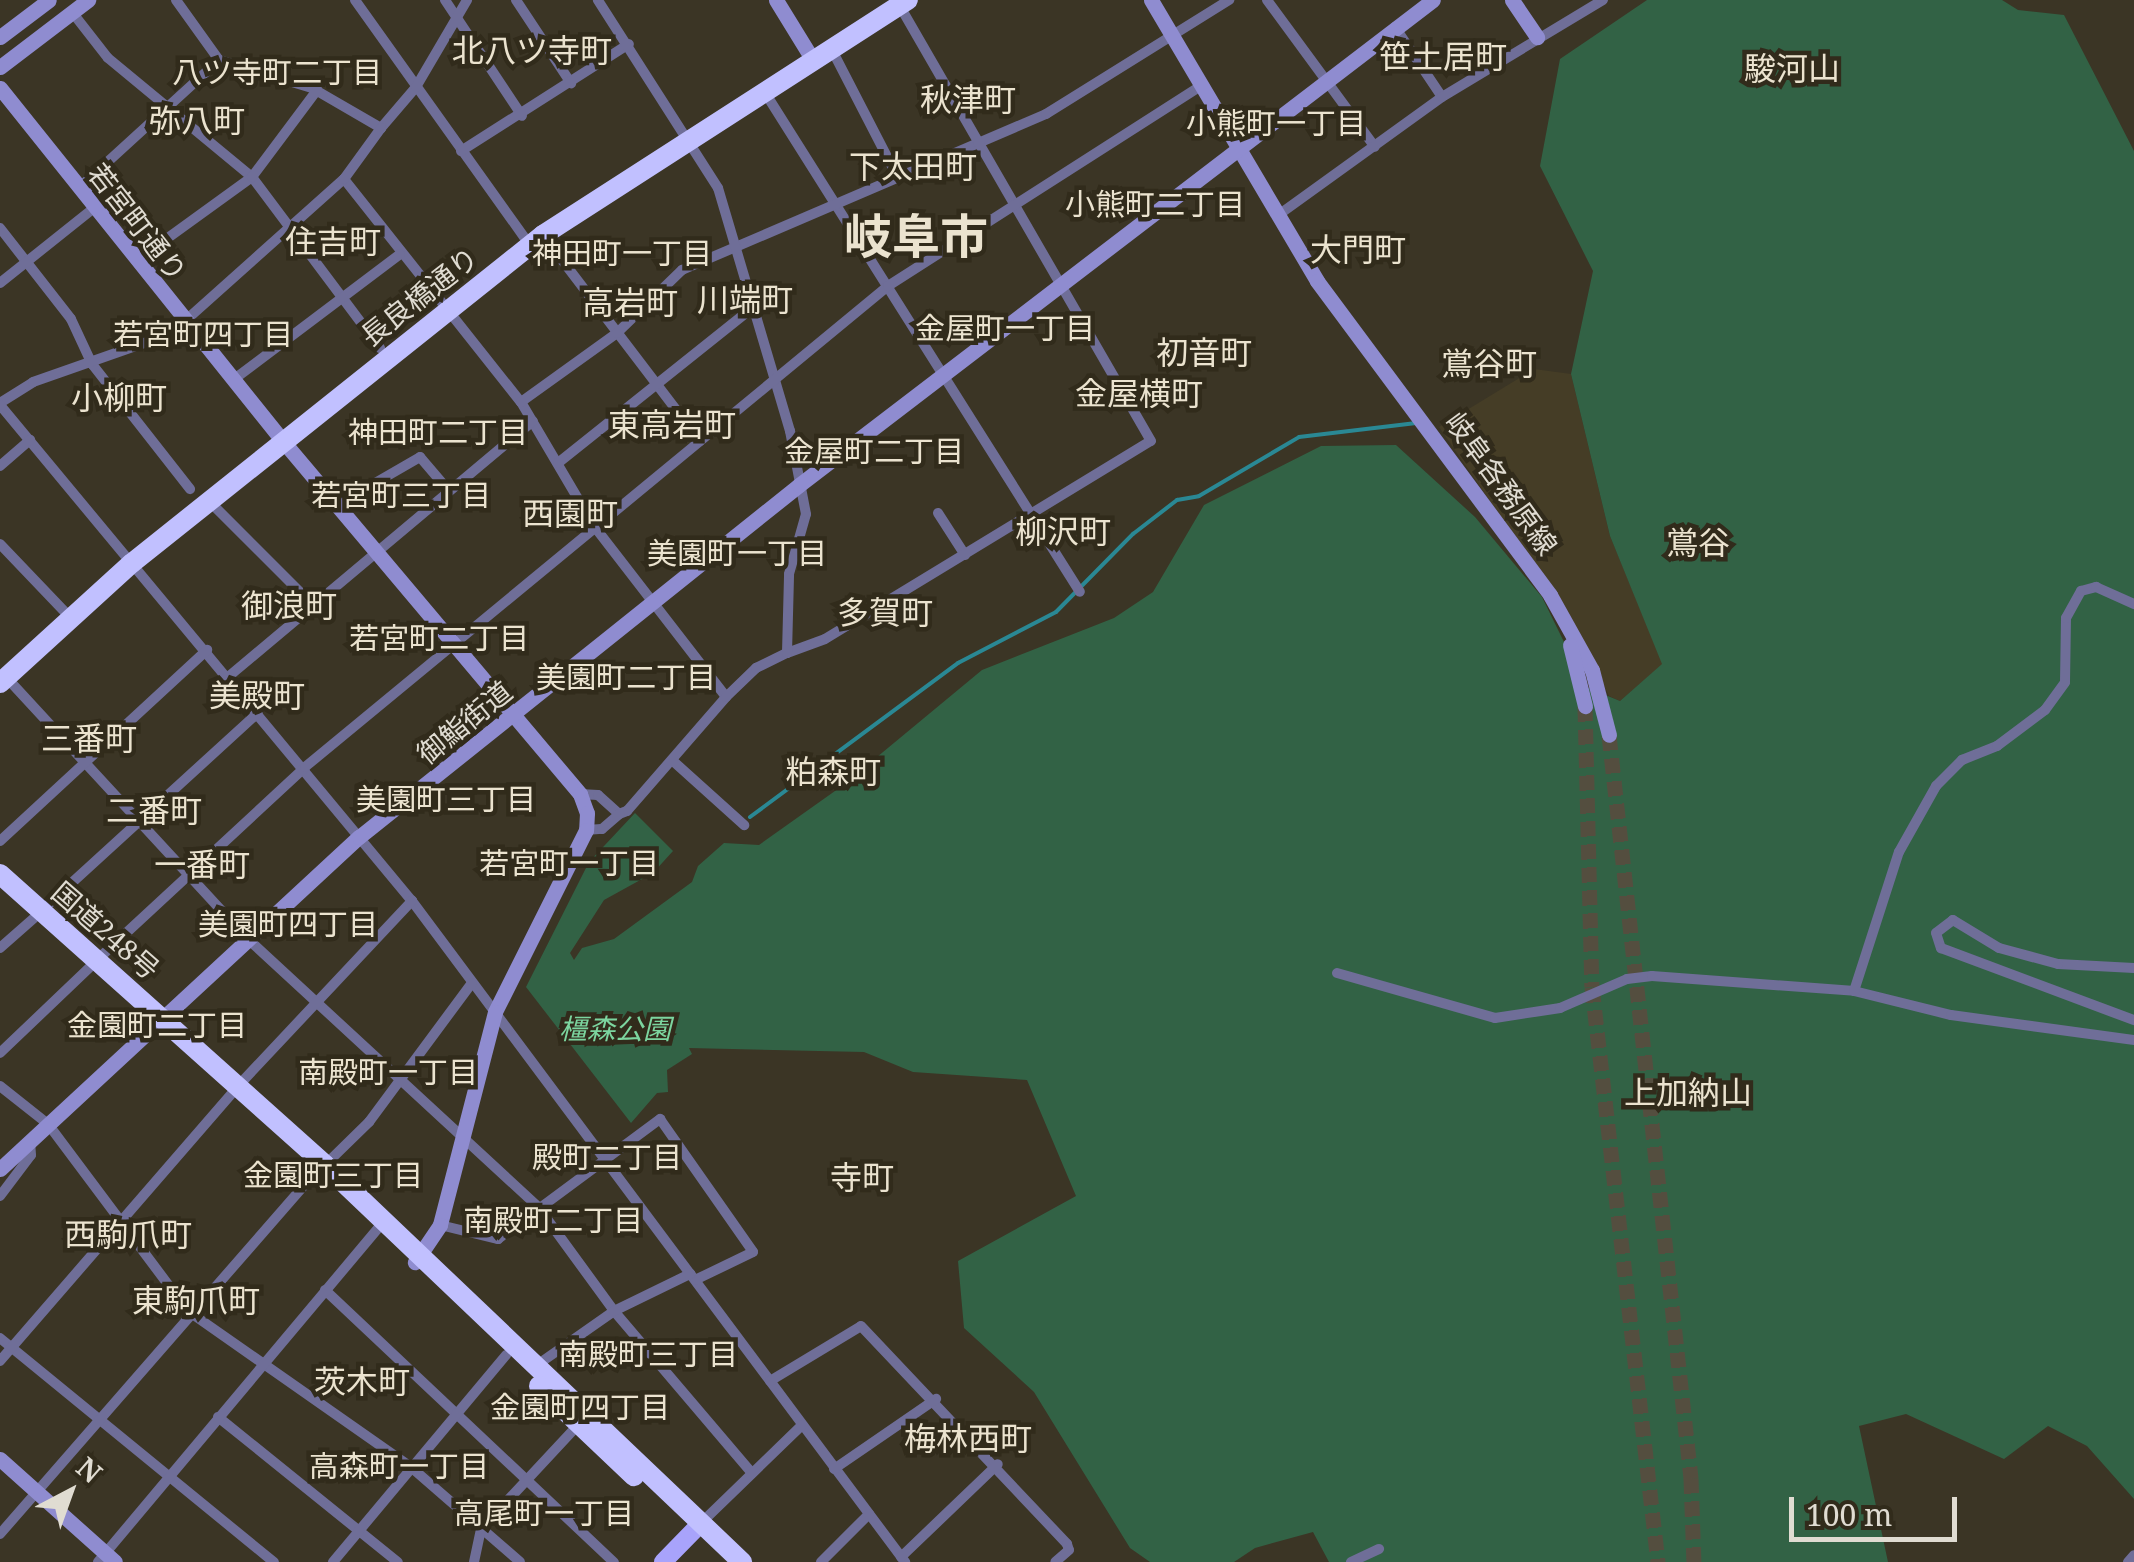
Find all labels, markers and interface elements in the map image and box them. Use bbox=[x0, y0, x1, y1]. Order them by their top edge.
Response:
district label: 北八ツ寺町 bbox=[452, 31, 612, 69]
district label: 笹土居町 bbox=[1379, 37, 1507, 75]
district label: 駿河山 bbox=[1744, 49, 1840, 87]
district label: 八ツ寺町二丁目 bbox=[172, 54, 382, 90]
district label: 秋津町 bbox=[920, 80, 1016, 118]
district label: 弥八町 bbox=[149, 101, 245, 139]
district label: 小熊町一丁目 bbox=[1186, 105, 1366, 141]
district label: 下太田町 bbox=[849, 147, 977, 185]
street label: 若宮町通り bbox=[82, 156, 194, 288]
district label: 小熊町二丁目 bbox=[1065, 186, 1245, 222]
district label: 岐阜市 bbox=[844, 207, 988, 265]
district label: 住吉町 bbox=[285, 222, 381, 260]
district label: 大門町 bbox=[1310, 230, 1406, 268]
district label: 神田町一丁目 bbox=[532, 235, 712, 271]
street label: 長良橋通り bbox=[353, 240, 485, 352]
district label: 川端町 bbox=[697, 280, 793, 318]
district label: 高岩町 bbox=[582, 283, 678, 321]
district label: 金屋町一丁目 bbox=[915, 310, 1095, 346]
district label: 若宮町四丁目 bbox=[113, 316, 293, 352]
district label: 初音町 bbox=[1156, 333, 1252, 371]
district label: 鴬谷町 bbox=[1441, 344, 1537, 382]
district label: 金屋横町 bbox=[1075, 374, 1203, 412]
district label: 小柳町 bbox=[71, 378, 167, 416]
district label: 東高岩町 bbox=[608, 405, 736, 443]
street label: 岐阜各務原線 bbox=[1439, 405, 1565, 561]
district label: 神田町二丁目 bbox=[348, 414, 528, 450]
district label: 金屋町二丁目 bbox=[784, 433, 964, 469]
district label: 若宮町三丁目 bbox=[311, 477, 491, 513]
district label: 西園町 bbox=[522, 494, 618, 532]
district label: 柳沢町 bbox=[1015, 512, 1111, 550]
district label: 鴬谷 bbox=[1666, 523, 1730, 561]
district label: 美園町一丁目 bbox=[647, 535, 827, 571]
district label: 御浪町 bbox=[241, 586, 337, 624]
district label: 多賀町 bbox=[837, 593, 933, 631]
district label: 若宮町二丁目 bbox=[349, 620, 529, 656]
district label: 美園町二丁目 bbox=[536, 659, 716, 695]
street label: 御鮨街道 bbox=[410, 674, 518, 770]
district label: 美殿町 bbox=[209, 676, 305, 714]
district label: 三番町 bbox=[41, 719, 137, 757]
district label: 粕森町 bbox=[785, 752, 881, 790]
district label: 美園町三丁目 bbox=[356, 781, 536, 817]
district label: 二番町 bbox=[106, 791, 202, 829]
district label: 一番町 bbox=[154, 845, 250, 883]
district label: 若宮町一丁目 bbox=[479, 845, 659, 881]
street label: 国道248号 bbox=[46, 874, 166, 986]
district label: 美園町四丁目 bbox=[198, 906, 378, 942]
district label: 金園町二丁目 bbox=[67, 1007, 247, 1043]
park label: 橿森公園 bbox=[559, 1011, 671, 1045]
district label: 南殿町一丁目 bbox=[298, 1054, 478, 1090]
district label: 上加納山 bbox=[1624, 1073, 1752, 1111]
district label: 殿町二丁目 bbox=[532, 1139, 682, 1175]
district label: 金園町三丁目 bbox=[243, 1157, 423, 1193]
district label: 寺町 bbox=[830, 1158, 894, 1196]
district label: 南殿町二丁目 bbox=[463, 1202, 643, 1238]
district label: 西駒爪町 bbox=[64, 1215, 192, 1253]
district label: 東駒爪町 bbox=[132, 1281, 260, 1319]
district label: 南殿町三丁目 bbox=[558, 1336, 738, 1372]
district label: 茨木町 bbox=[314, 1362, 410, 1400]
district label: 金園町四丁目 bbox=[490, 1389, 670, 1425]
district label: 梅林西町 bbox=[904, 1419, 1032, 1457]
north arrow bbox=[20, 1442, 120, 1542]
text: N bbox=[69, 1448, 110, 1491]
district label: 高森町一丁目 bbox=[309, 1448, 489, 1484]
scale bar bbox=[1794, 1477, 1962, 1539]
text: 100 m bbox=[1806, 1494, 1892, 1535]
district label: 高尾町一丁目 bbox=[454, 1495, 634, 1531]

